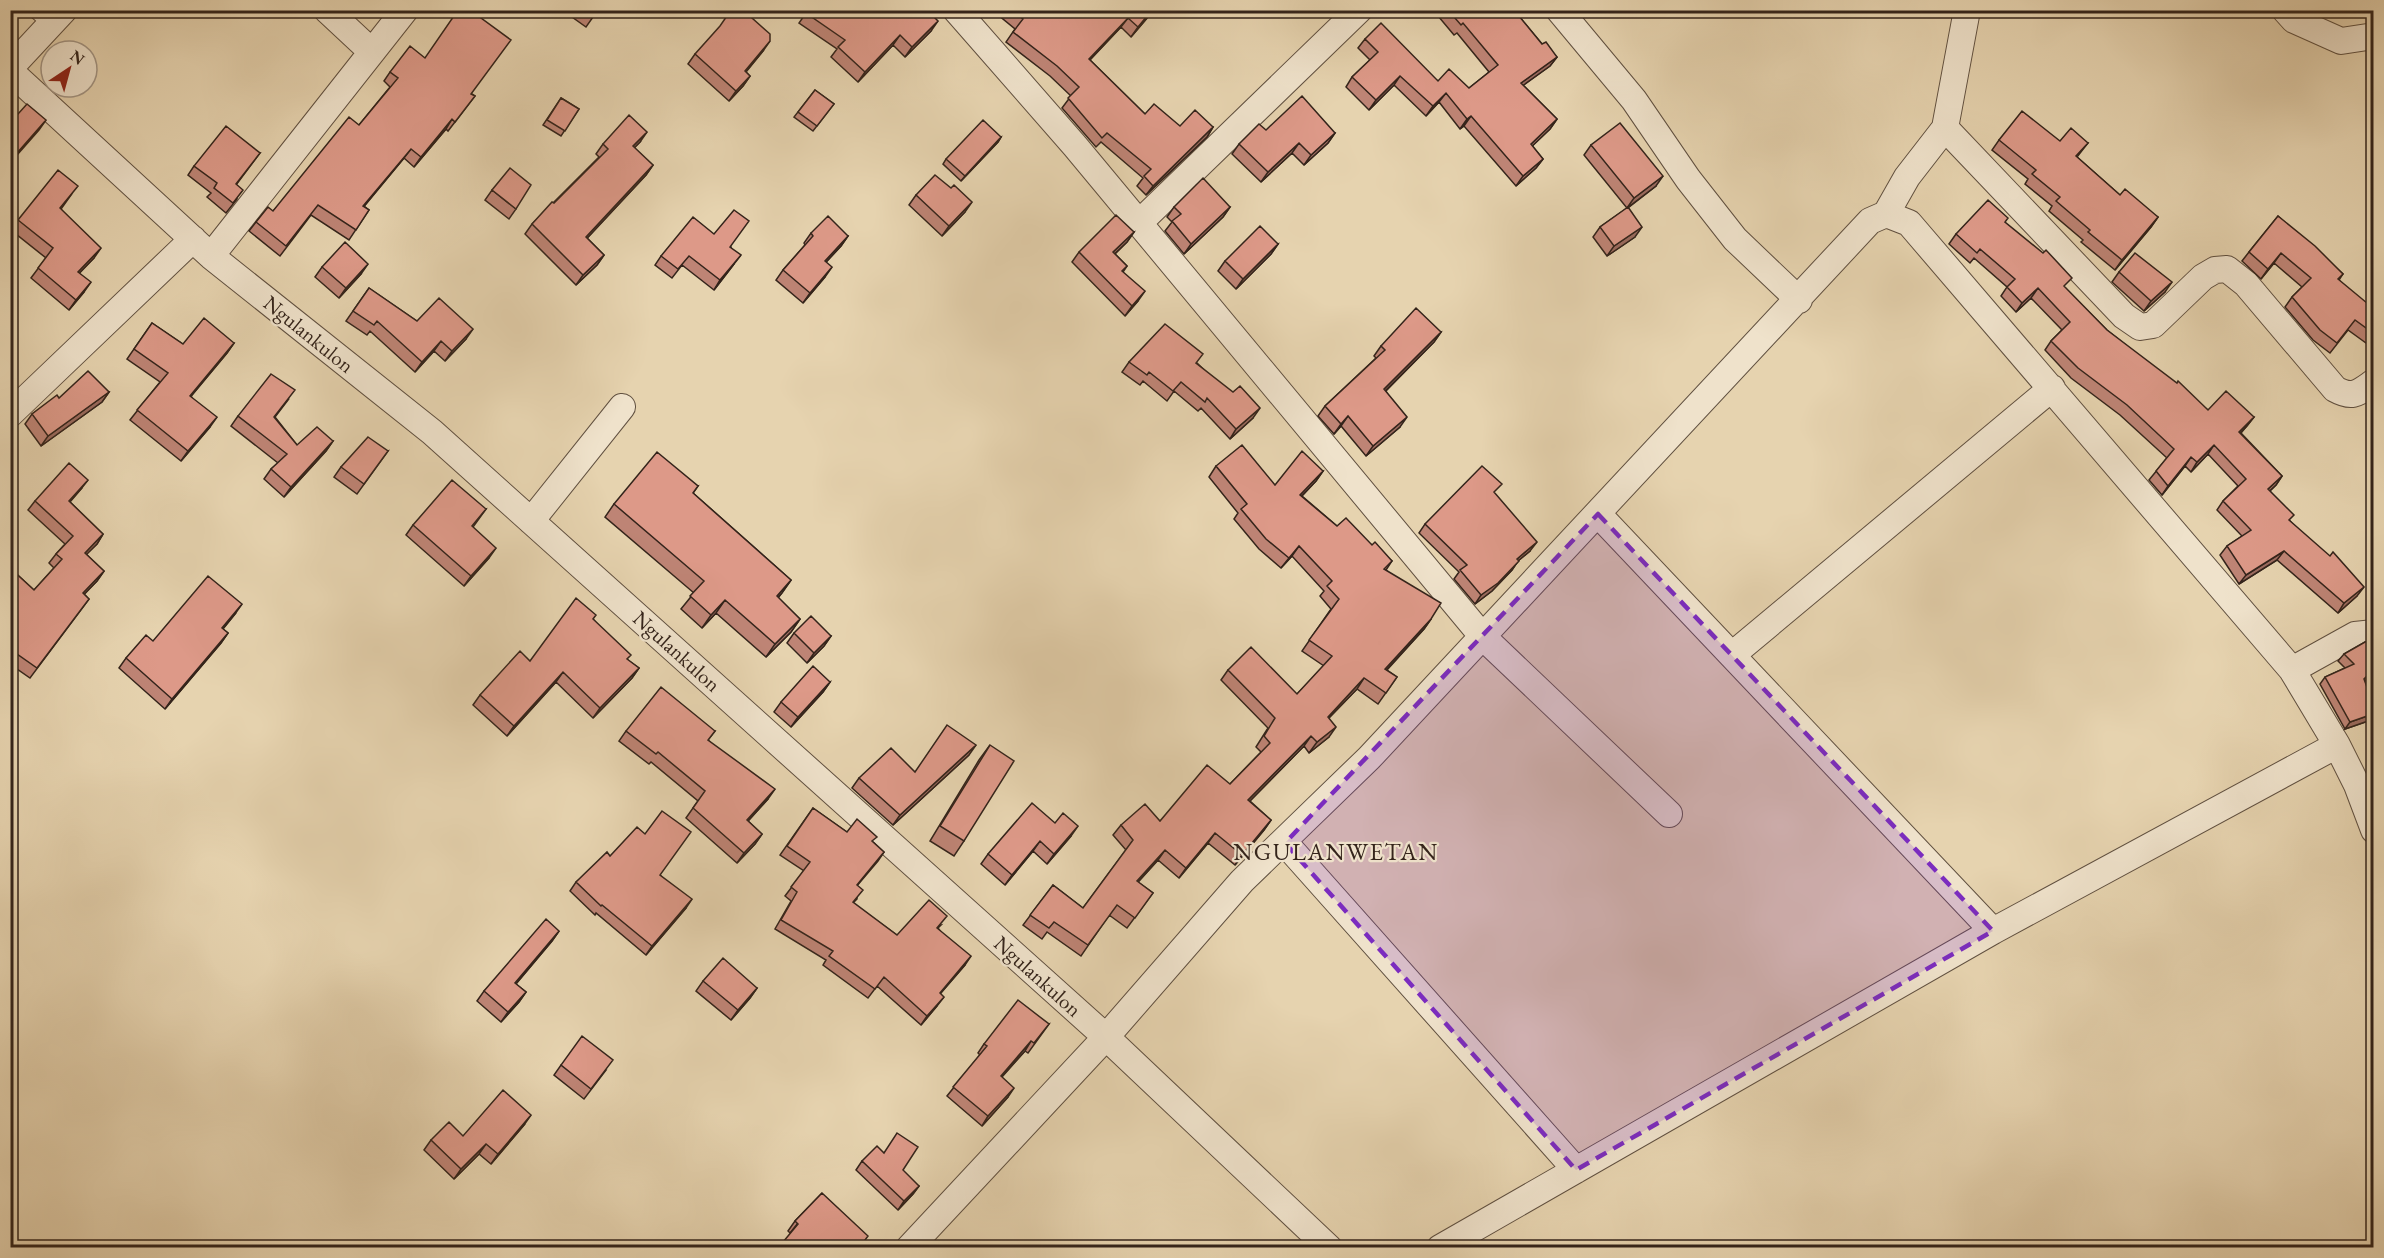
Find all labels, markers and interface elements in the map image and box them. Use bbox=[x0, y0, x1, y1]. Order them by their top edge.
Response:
north arrow bbox=[39, 39, 99, 99]
text: N bbox=[66, 45, 89, 70]
street label: Ngulankulon bbox=[258, 289, 360, 379]
street label: Ngulankulon bbox=[628, 605, 726, 697]
district label: NGULANWETAN bbox=[1233, 836, 1439, 867]
street label: Ngulankulon bbox=[989, 930, 1087, 1022]

